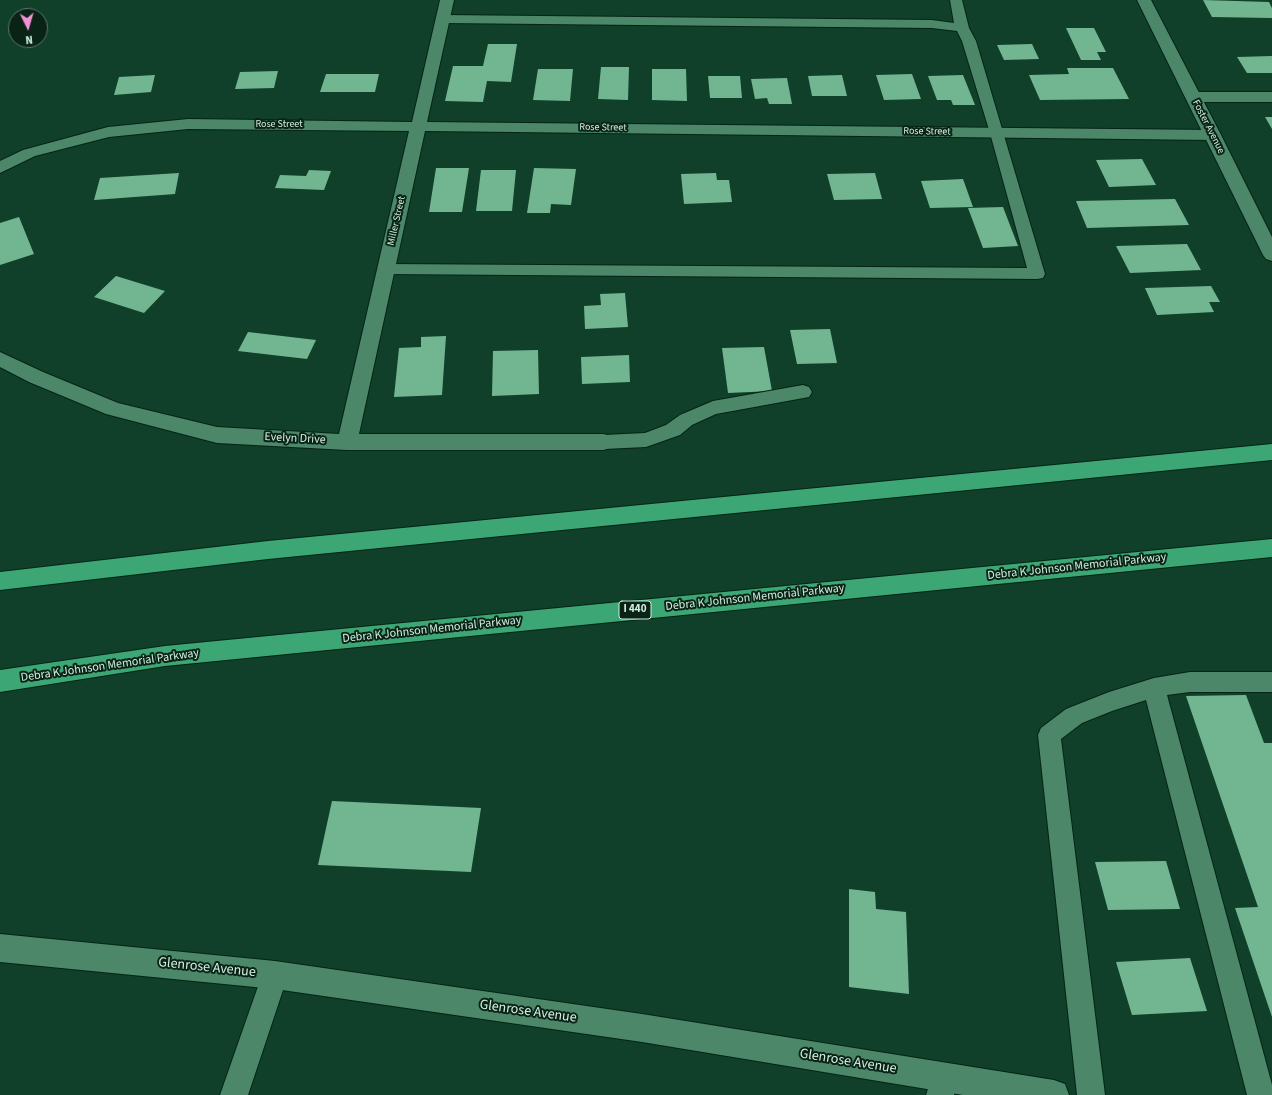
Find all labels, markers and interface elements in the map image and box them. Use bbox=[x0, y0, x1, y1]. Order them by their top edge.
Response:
north arrow bbox=[8, 8, 48, 48]
text: N bbox=[25, 32, 33, 47]
street label: Foster Avenue bbox=[1189, 98, 1227, 156]
street label: Rose Street bbox=[255, 119, 303, 131]
street label: Rose Street bbox=[579, 122, 627, 134]
street label: Rose Street bbox=[903, 126, 951, 138]
street label: Miller Street bbox=[385, 195, 409, 247]
street label: Evelyn Drive bbox=[264, 430, 326, 448]
street label: Debra K Johnson Memorial Parkway bbox=[987, 550, 1167, 584]
street label: Debra K Johnson Memorial Parkway bbox=[665, 581, 845, 615]
road number: I 440 bbox=[619, 601, 651, 619]
street label: Debra K Johnson Memorial Parkway bbox=[342, 613, 522, 647]
street label: Debra K Johnson Memorial Parkway bbox=[20, 646, 200, 686]
street label: Glenrose Avenue bbox=[157, 955, 257, 981]
street label: Glenrose Avenue bbox=[478, 997, 578, 1027]
street label: Glenrose Avenue bbox=[798, 1046, 898, 1078]

